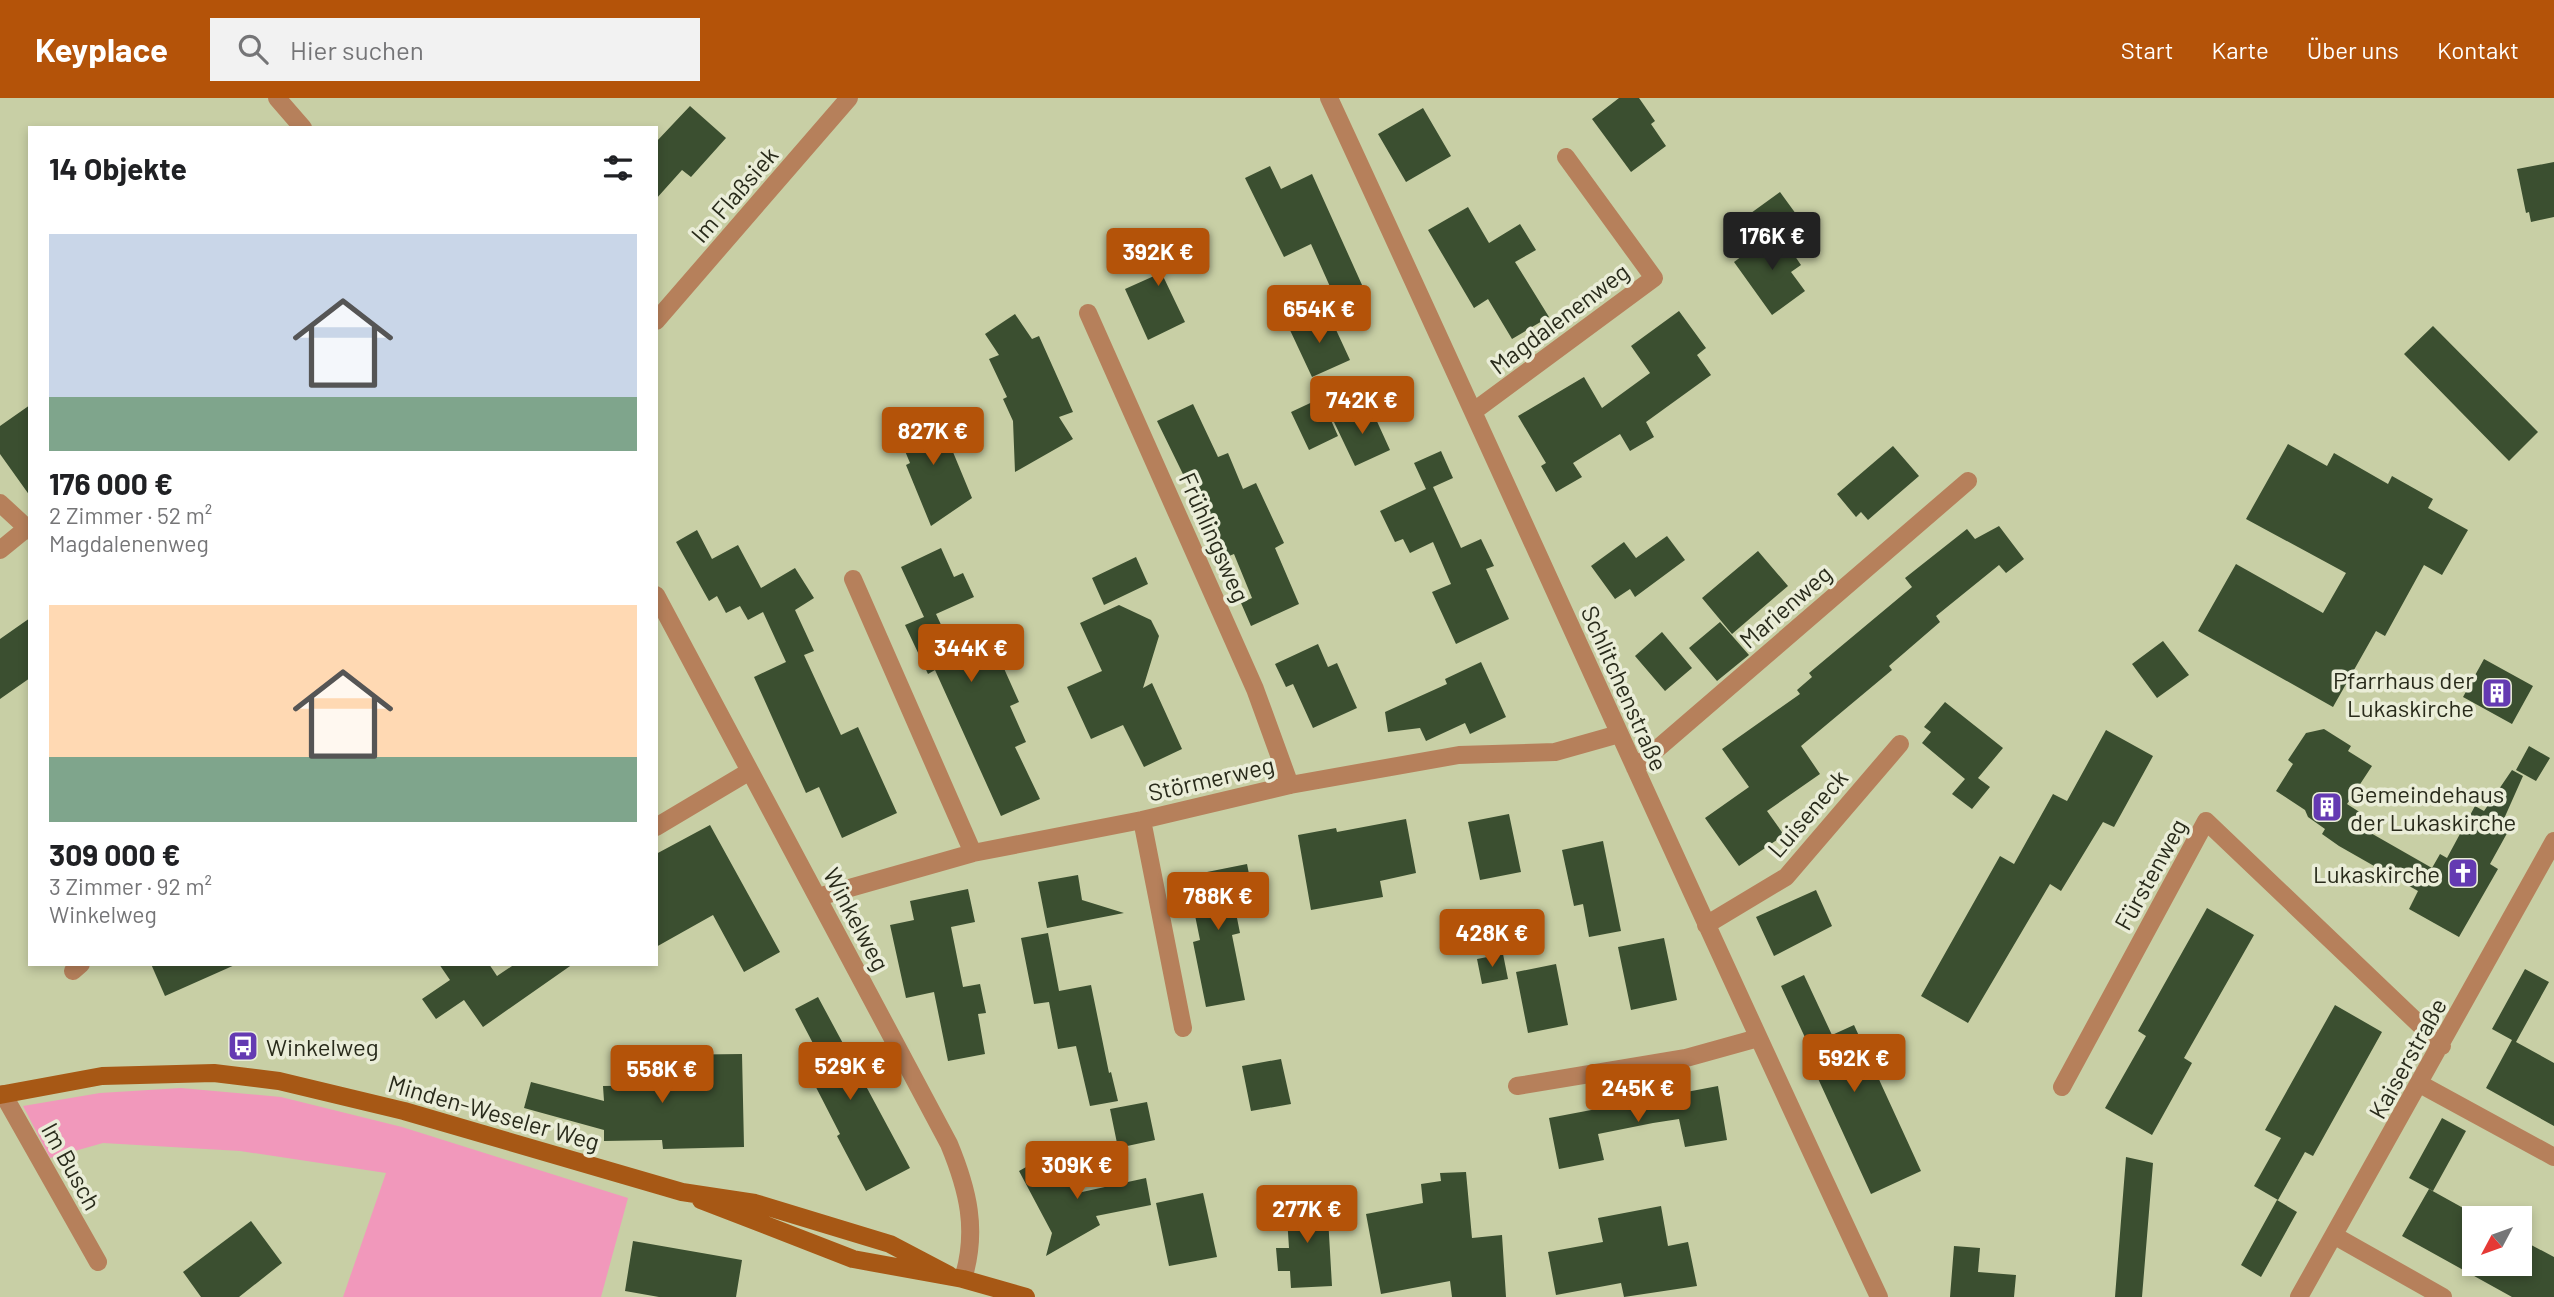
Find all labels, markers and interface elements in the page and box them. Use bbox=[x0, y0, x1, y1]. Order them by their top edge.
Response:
search box bbox=[210, 18, 700, 81]
text: Keyplace bbox=[35, 29, 168, 69]
icon: search bbox=[234, 30, 272, 68]
text: Hier suchen bbox=[290, 34, 424, 65]
text: Start bbox=[2121, 35, 2174, 64]
text: Karte bbox=[2212, 35, 2269, 64]
text: Über uns bbox=[2307, 35, 2399, 64]
text: Kontakt bbox=[2437, 35, 2519, 64]
street label: Im Flaßsiek bbox=[684, 140, 784, 248]
icon: filters bbox=[599, 149, 637, 187]
text: 14 Objekte bbox=[49, 150, 187, 186]
pin: 176K € bbox=[1715, 212, 1829, 272]
text: 176K € bbox=[1739, 221, 1805, 249]
pin: 392K € bbox=[1101, 228, 1215, 288]
text: 392K € bbox=[1122, 237, 1194, 265]
street label: Magdalenenweg bbox=[1484, 256, 1634, 380]
icon: home bbox=[280, 280, 406, 406]
pin: 654K € bbox=[1262, 286, 1376, 345]
text: 654K € bbox=[1283, 294, 1355, 322]
pin: 742K € bbox=[1305, 376, 1419, 436]
text: 742K € bbox=[1326, 385, 1398, 413]
pin: 827K € bbox=[876, 408, 990, 467]
text: 827K € bbox=[898, 416, 968, 444]
text: 176 000 € bbox=[49, 465, 173, 501]
street label: Frühlingsweg bbox=[1174, 468, 1256, 606]
text: 2 Zimmer · 52 m² bbox=[49, 501, 212, 529]
text: Magdalenenweg bbox=[49, 529, 209, 557]
street label: Marienweg bbox=[1733, 558, 1837, 654]
street label: Schlitchenstraße bbox=[1576, 601, 1674, 775]
pin: 344K € bbox=[914, 624, 1028, 684]
text: 344K € bbox=[934, 633, 1008, 661]
icon: home bbox=[280, 651, 406, 777]
place label: Pfarrhaus der Lukaskirche bbox=[2333, 665, 2474, 722]
building icon: Pfarrhaus der Lukaskirche bbox=[2480, 676, 2514, 710]
street label: Störmerweg bbox=[1145, 749, 1277, 807]
street label: Luiseneck bbox=[1761, 763, 1853, 863]
place label: Gemeindehaus der Lukaskirche bbox=[2350, 779, 2516, 836]
building icon: Gemeindehaus der Lukaskirche bbox=[2310, 790, 2344, 824]
street label: Fürstenweg bbox=[2108, 813, 2192, 935]
text: 309 000 € bbox=[49, 836, 181, 872]
church icon: Lukaskirche bbox=[2446, 856, 2480, 890]
place label: Lukaskirche bbox=[2313, 859, 2440, 888]
street label: Winkelweg bbox=[818, 863, 896, 975]
text: 3 Zimmer · 92 m² bbox=[49, 872, 212, 900]
pin: 788K € bbox=[1161, 872, 1275, 932]
text: 788K € bbox=[1183, 881, 1253, 909]
text: Winkelweg bbox=[49, 900, 157, 928]
pin: 428K € bbox=[1435, 910, 1549, 969]
text: 428K € bbox=[1456, 918, 1528, 946]
street label: Kaiserstraße bbox=[2362, 993, 2452, 1123]
bus stop icon: Winkelweg bbox=[226, 1029, 260, 1063]
place label: Winkelweg bbox=[266, 1032, 379, 1061]
pin: 592K € bbox=[1797, 1034, 1911, 1094]
pin: 529K € bbox=[793, 1042, 907, 1102]
text: 592K € bbox=[1818, 1043, 1890, 1071]
pin: 558K € bbox=[605, 1046, 719, 1105]
text: 529K € bbox=[814, 1051, 886, 1079]
text: 558K € bbox=[627, 1054, 697, 1082]
pin: 245K € bbox=[1581, 1065, 1695, 1124]
street label: Minden-Weseler Weg bbox=[385, 1068, 603, 1156]
text: 245K € bbox=[1602, 1073, 1674, 1101]
street label: Im Busch bbox=[36, 1117, 108, 1215]
pin: 309K € bbox=[1020, 1142, 1134, 1201]
text: 309K € bbox=[1041, 1150, 1113, 1178]
pin: 277K € bbox=[1250, 1186, 1364, 1245]
text: 277K € bbox=[1272, 1194, 1342, 1222]
north arrow bbox=[2462, 1206, 2532, 1276]
map controls bbox=[2462, 1206, 2532, 1276]

